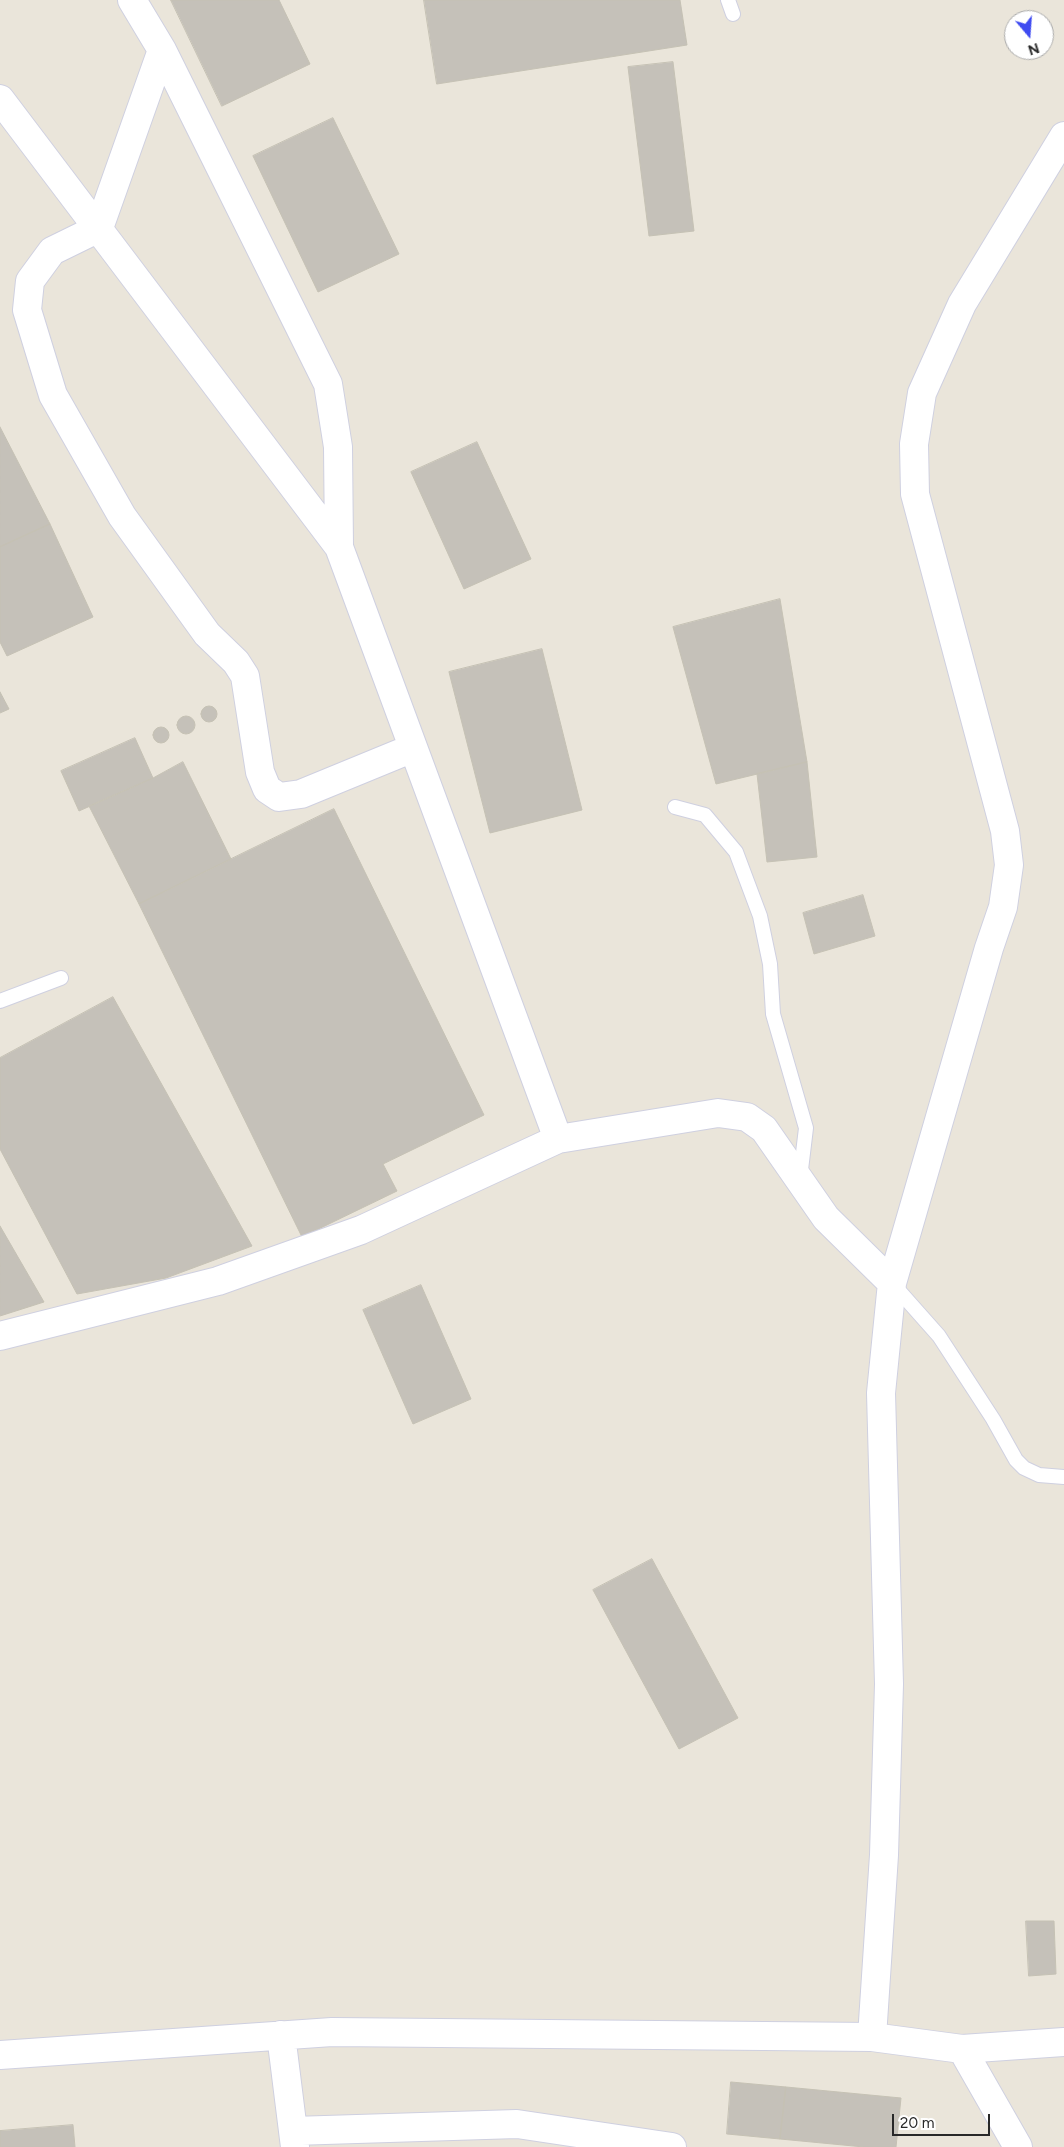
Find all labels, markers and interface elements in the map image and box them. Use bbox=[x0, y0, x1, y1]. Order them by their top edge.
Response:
north arrow bbox=[1004, 10, 1054, 60]
text: N bbox=[1026, 39, 1041, 59]
scale bar bbox=[894, 2104, 992, 2136]
text: 20 m bbox=[900, 2114, 934, 2132]

